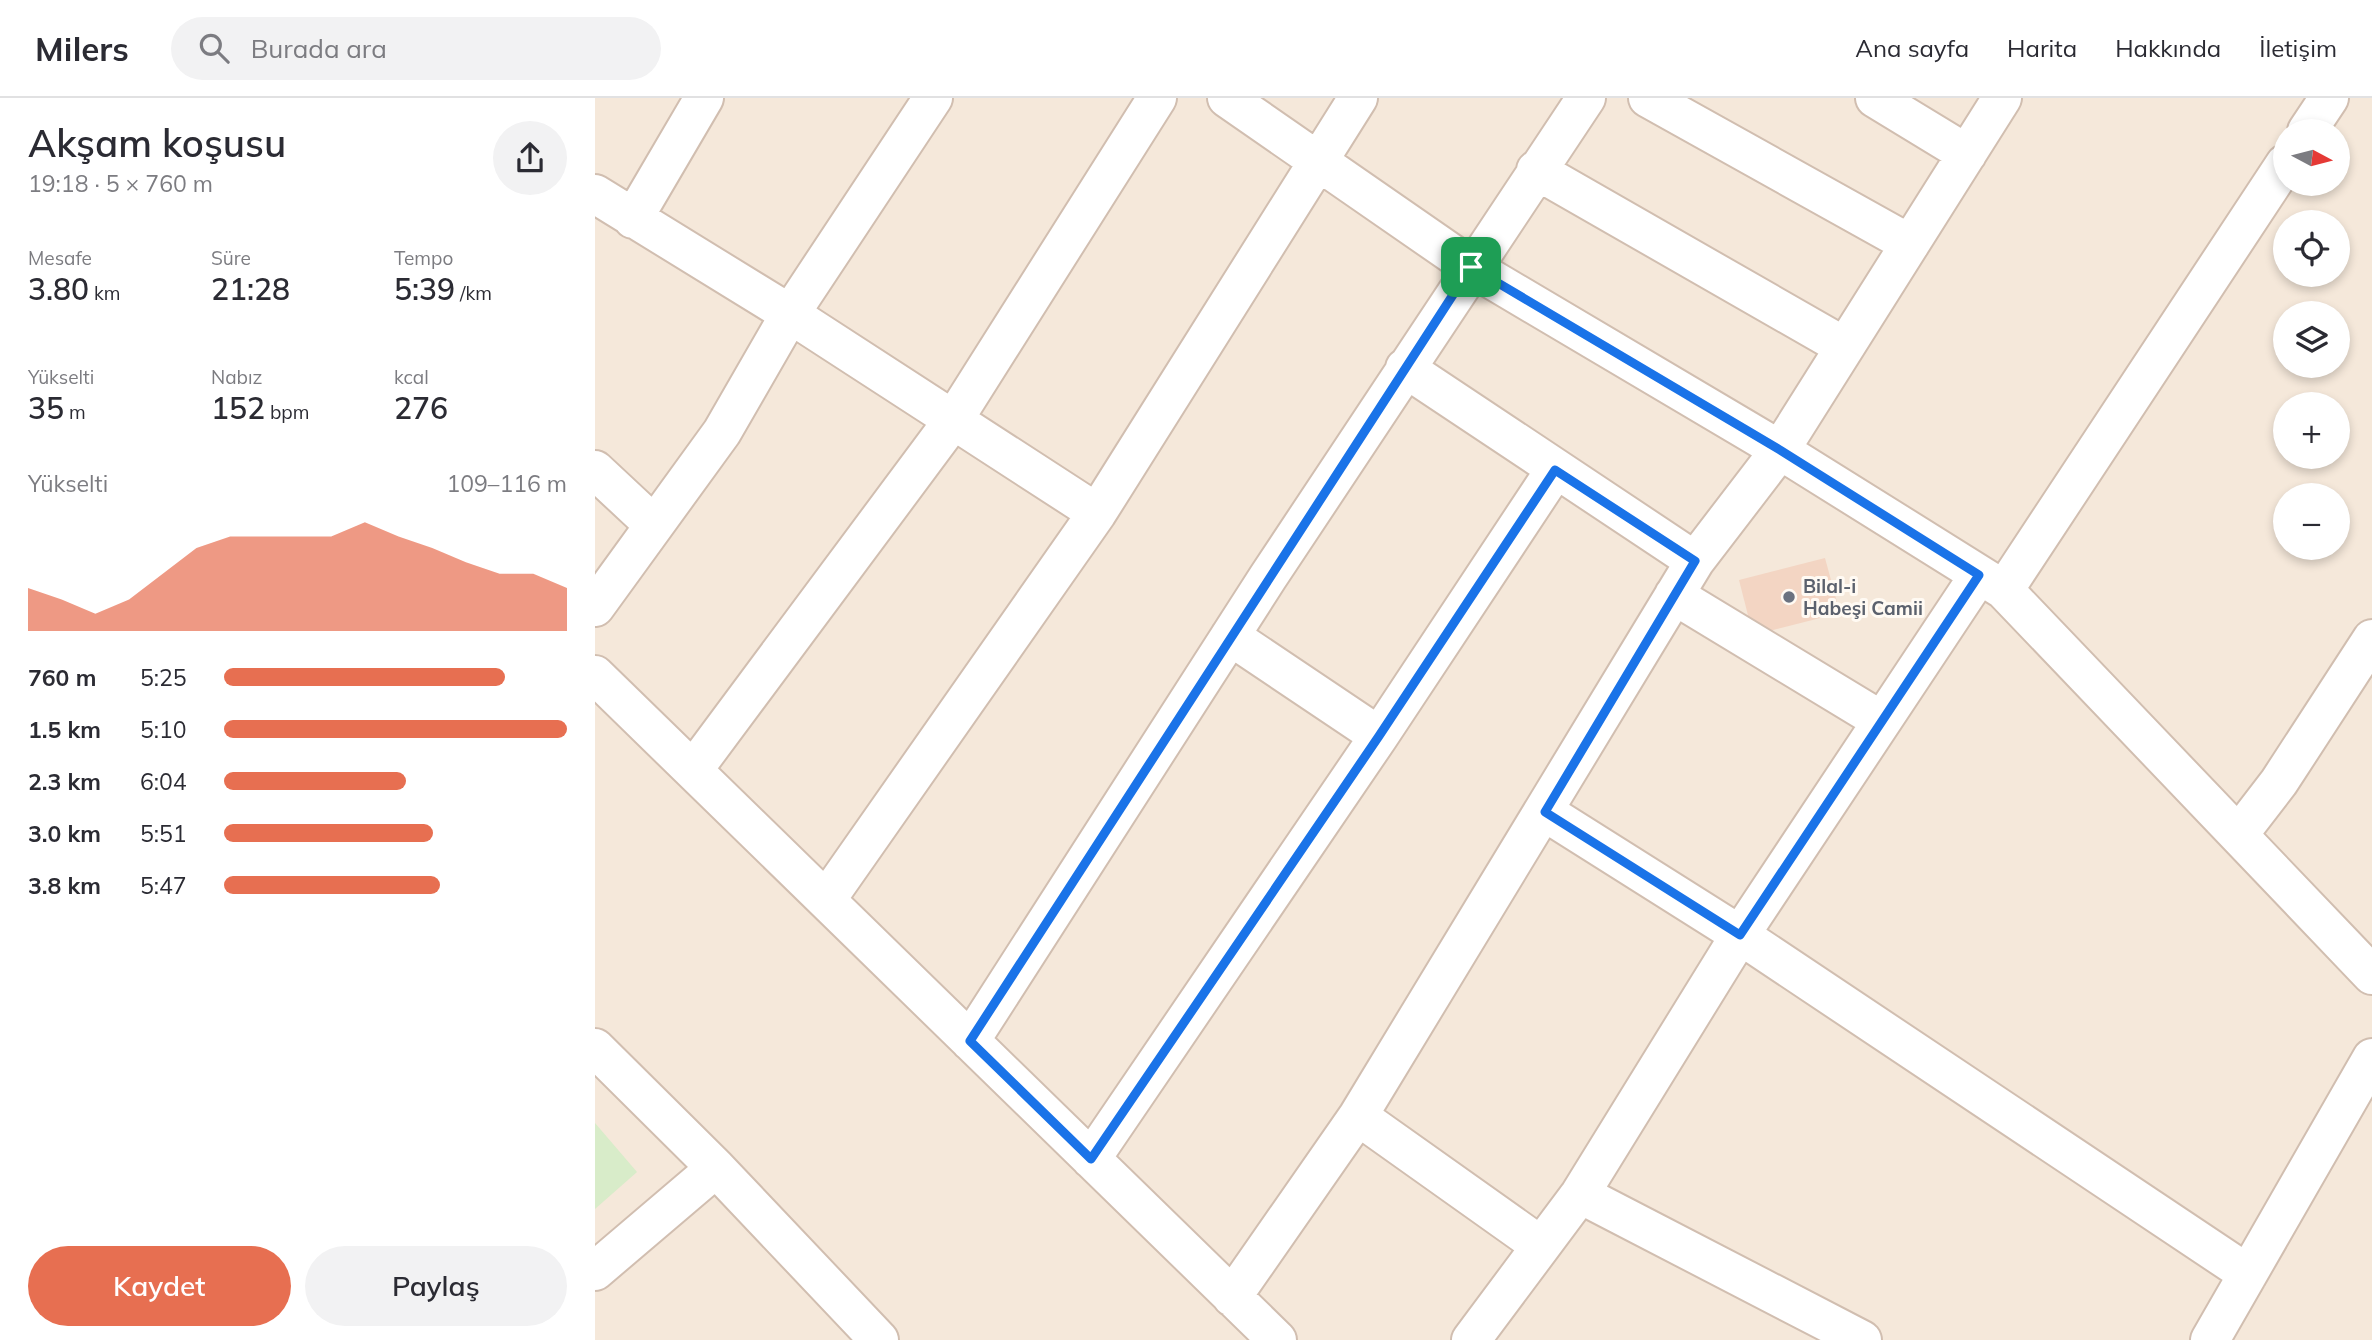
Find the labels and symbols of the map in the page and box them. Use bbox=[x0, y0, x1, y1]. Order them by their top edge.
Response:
north arrow bbox=[2273, 119, 2350, 196]
pin bbox=[1441, 237, 1501, 297]
place label: Bilal-i Habeşi Camii bbox=[1803, 574, 1923, 620]
marker: Bilal-i Habeşi Camii bbox=[1781, 589, 1797, 605]

